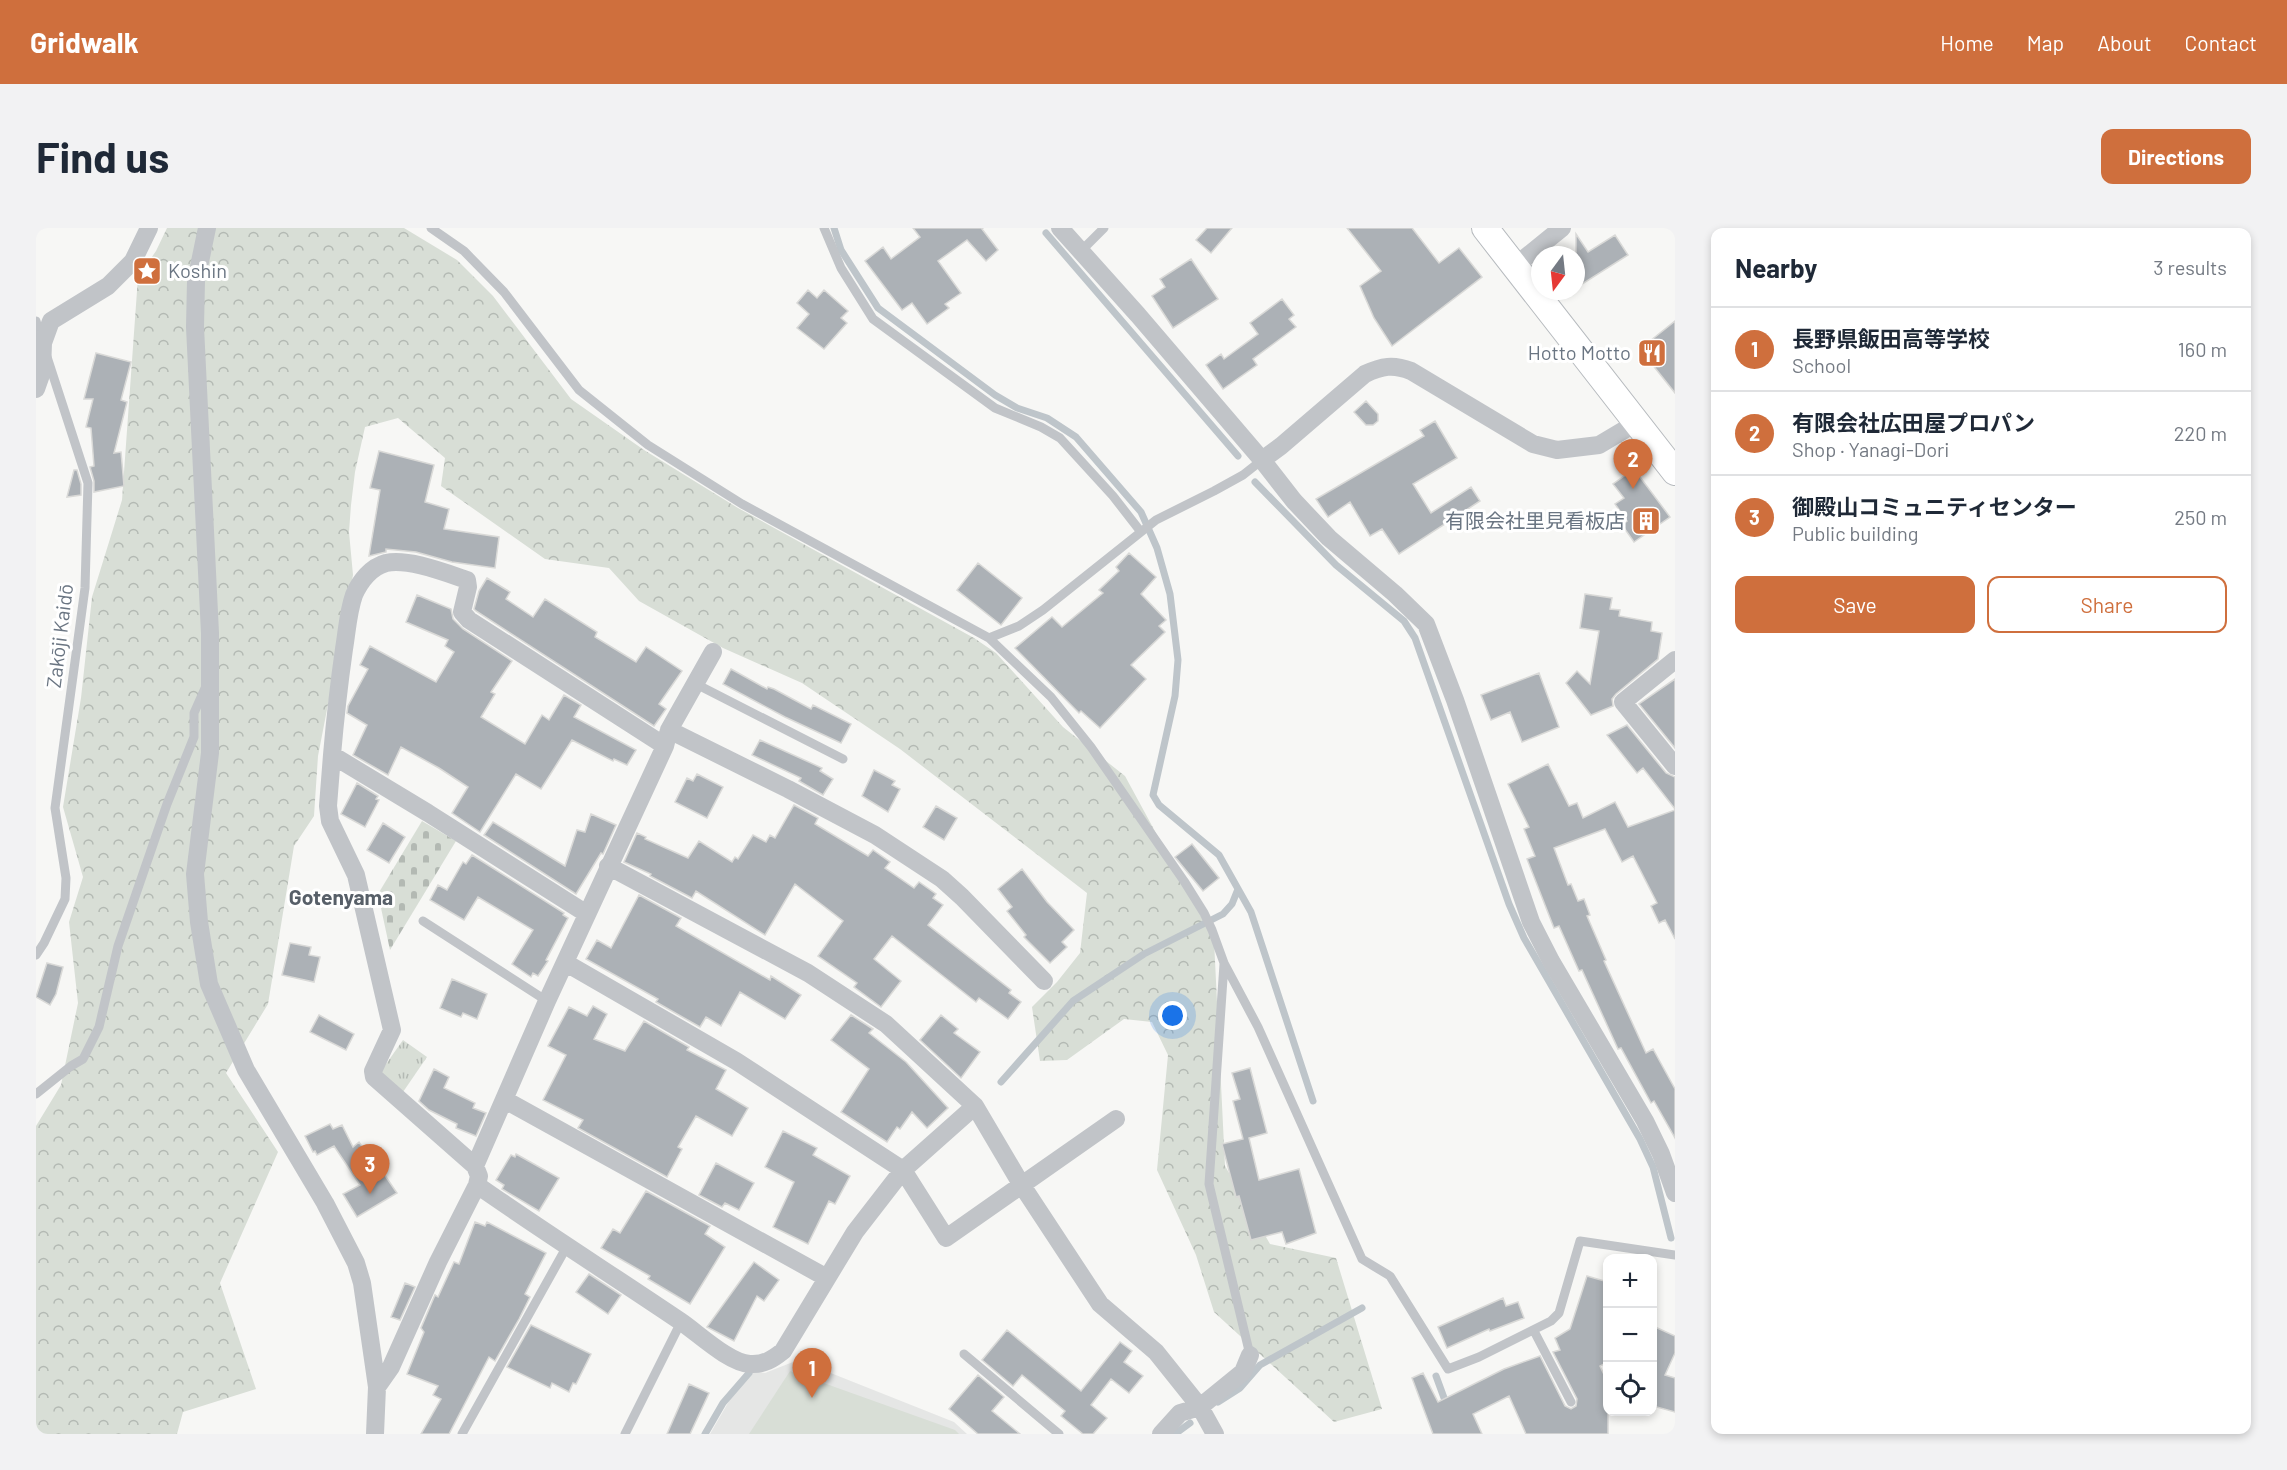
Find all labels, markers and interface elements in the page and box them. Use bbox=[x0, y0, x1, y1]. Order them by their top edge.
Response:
text: Gridwalk bbox=[30, 25, 139, 59]
text: Home bbox=[1940, 30, 1994, 55]
text: Map bbox=[2027, 30, 2064, 55]
text: About bbox=[2097, 30, 2152, 55]
text: Contact bbox=[2185, 30, 2257, 55]
button: Directions bbox=[2101, 129, 2251, 184]
text: Find us bbox=[36, 131, 169, 181]
north arrow bbox=[1531, 246, 1585, 300]
text: Nearby bbox=[1735, 252, 1817, 283]
place icon: Koshin bbox=[131, 255, 163, 287]
text: 3 results bbox=[2153, 255, 2227, 279]
place label: Koshin bbox=[168, 258, 227, 282]
text: 長野県飯田高等学校 bbox=[1792, 325, 1990, 351]
restaurant icon: Hotto Motto bbox=[1636, 337, 1668, 369]
text: 1 bbox=[1751, 337, 1758, 361]
text: 160 m bbox=[2178, 337, 2227, 361]
place label: Hotto Motto bbox=[1528, 340, 1631, 364]
text: School bbox=[1792, 353, 1851, 377]
text: 有限会社広田屋プロパン bbox=[1792, 409, 2035, 435]
text: 2 bbox=[1749, 421, 1760, 445]
text: 220 m bbox=[2174, 421, 2227, 445]
text: Shop · Yanagi-Dori bbox=[1792, 437, 1949, 461]
pin: 2 bbox=[1614, 440, 1652, 489]
text: 御殿山コミュニティセンター bbox=[1792, 493, 2077, 519]
building icon: 有限会社里見看板店 bbox=[1630, 505, 1662, 537]
text: 3 bbox=[1749, 505, 1760, 529]
text: 250 m bbox=[2174, 505, 2227, 529]
place label: 有限会社里見看板店 bbox=[1445, 508, 1625, 532]
text: Public building bbox=[1792, 521, 1918, 545]
button: Save bbox=[1735, 576, 1975, 633]
button: Share bbox=[1987, 576, 2227, 633]
street label: Zakōji Kaidō bbox=[41, 582, 77, 689]
district label: Gotenyama bbox=[289, 884, 393, 909]
your location bbox=[1158, 1001, 1187, 1030]
pin: 3 bbox=[350, 1144, 390, 1194]
map controls bbox=[1603, 1254, 1657, 1416]
button: + bbox=[1603, 1254, 1657, 1308]
button: − bbox=[1603, 1308, 1657, 1362]
pin: 1 bbox=[792, 1348, 832, 1398]
button: locate bbox=[1603, 1362, 1657, 1416]

